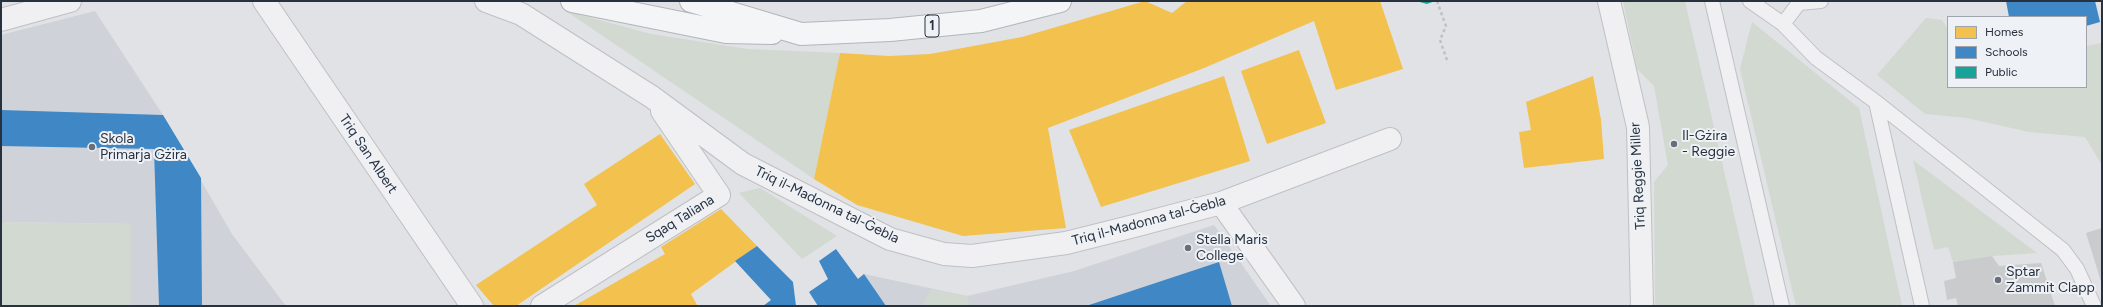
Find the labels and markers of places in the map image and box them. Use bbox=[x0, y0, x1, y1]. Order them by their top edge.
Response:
place label: Il-Gżira - Reggie bbox=[1682, 128, 1735, 160]
place label: Skola Primarja Gżira bbox=[100, 131, 187, 164]
marker: Il-Gżira - Reggie bbox=[1669, 139, 1679, 149]
marker: Skola Primarja Gżira bbox=[87, 142, 97, 152]
place label: Stella Maris College bbox=[1196, 232, 1268, 264]
marker: Stella Maris College bbox=[1183, 243, 1193, 253]
place label: Sptar Zammit Clapp bbox=[2006, 264, 2095, 296]
marker: Sptar Zammit Clapp bbox=[1993, 275, 2003, 285]

